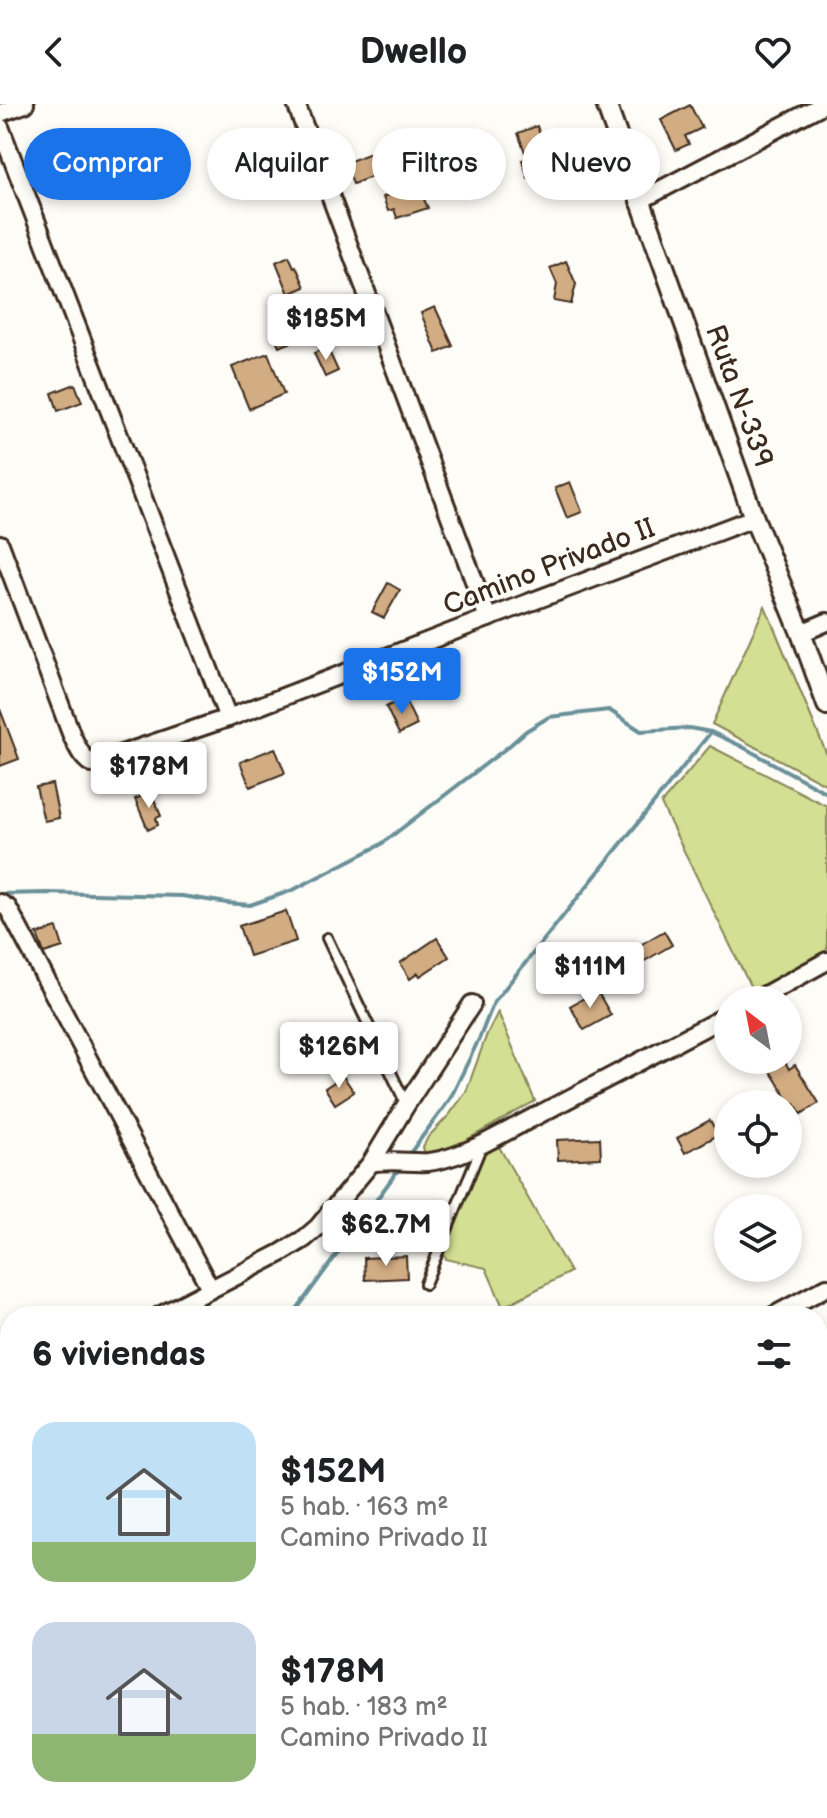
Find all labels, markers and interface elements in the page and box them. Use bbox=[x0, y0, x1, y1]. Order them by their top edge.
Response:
icon: back bbox=[32, 30, 76, 74]
icon: heart bbox=[751, 30, 795, 74]
text: Dwello bbox=[360, 31, 467, 74]
chip: Comprar bbox=[24, 128, 191, 200]
chip: Alquilar bbox=[207, 128, 356, 200]
chip: Filtros bbox=[372, 128, 506, 200]
chip: Nuevo bbox=[522, 128, 660, 200]
pin: $185M bbox=[270, 294, 382, 362]
text: $185M bbox=[285, 304, 367, 335]
street label: Ruta N-339 bbox=[698, 321, 780, 471]
street label: Camino Privado II bbox=[439, 511, 659, 623]
pin: $152M bbox=[346, 648, 458, 716]
text: $152M bbox=[361, 658, 443, 689]
pin: $178M bbox=[93, 742, 205, 810]
text: $178M bbox=[109, 752, 189, 783]
pin: $111M bbox=[534, 942, 646, 1010]
text: $111M bbox=[554, 952, 626, 983]
north arrow bbox=[714, 986, 802, 1074]
map controls bbox=[714, 986, 802, 1282]
pin: $126M bbox=[283, 1022, 395, 1090]
text: $126M bbox=[298, 1032, 380, 1063]
button: locate bbox=[714, 1090, 802, 1178]
button: layers bbox=[714, 1194, 802, 1282]
pin: $62.7M bbox=[321, 1200, 451, 1268]
text: $62.7M bbox=[341, 1210, 431, 1241]
icon: filters bbox=[752, 1332, 796, 1376]
text: 6 viviendas bbox=[32, 1334, 205, 1375]
text: $152M bbox=[280, 1451, 386, 1492]
icon: home bbox=[96, 1454, 192, 1550]
text: 5 hab. · 163 m² bbox=[280, 1492, 448, 1523]
text: Camino Privado II bbox=[280, 1523, 488, 1554]
text: $178M bbox=[280, 1651, 385, 1692]
icon: home bbox=[96, 1654, 192, 1750]
text: 5 hab. · 183 m² bbox=[280, 1692, 448, 1723]
text: Camino Privado II bbox=[280, 1723, 488, 1754]

